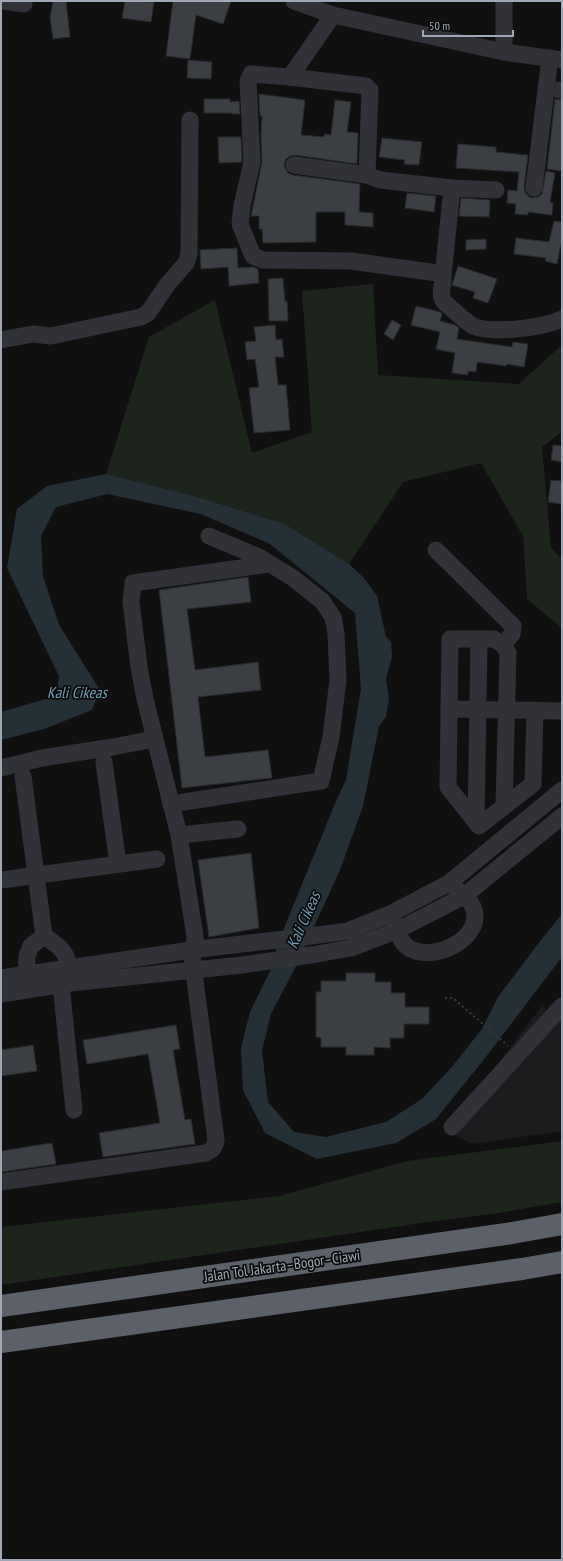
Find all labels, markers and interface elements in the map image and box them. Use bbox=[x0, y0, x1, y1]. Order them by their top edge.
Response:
scale bar bbox=[423, 12, 513, 38]
text: 50 m bbox=[429, 18, 450, 33]
water label: Kali Cikeas bbox=[47, 682, 108, 702]
water label: Kali Cikeas bbox=[282, 887, 325, 951]
street label: Jalan Tol Jakarta–Bogor–Ciawi bbox=[202, 1245, 361, 1286]

